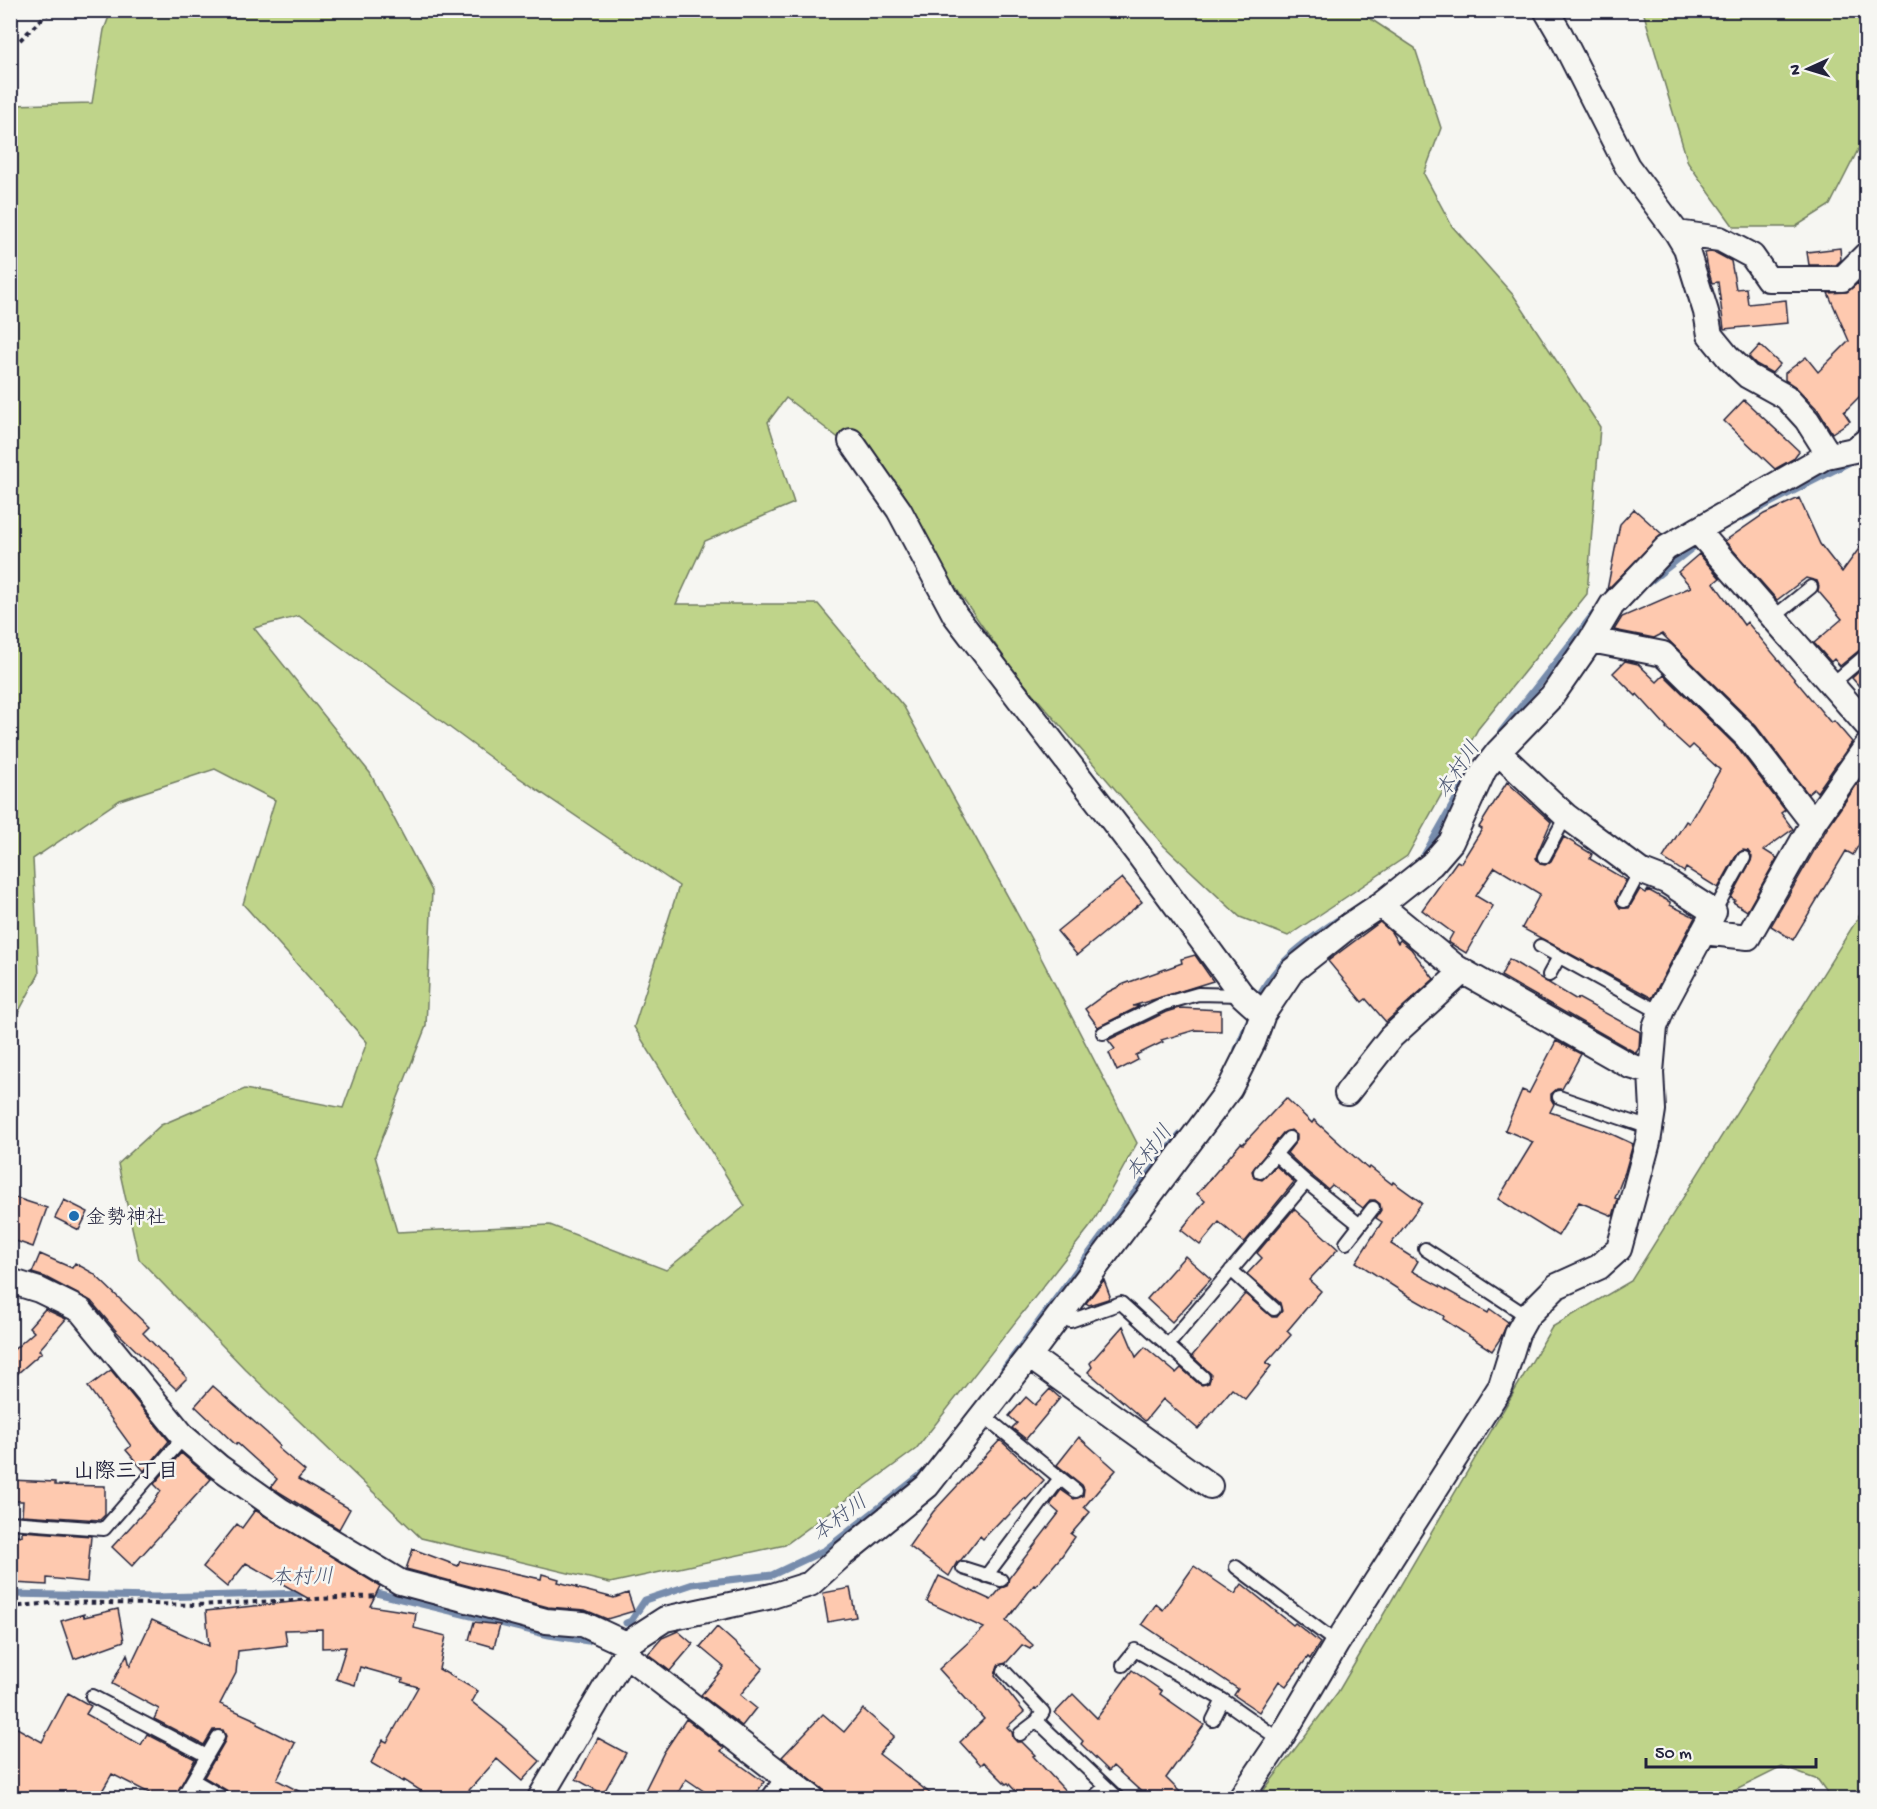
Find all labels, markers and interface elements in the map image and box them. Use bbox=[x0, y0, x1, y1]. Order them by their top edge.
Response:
north arrow bbox=[1778, 39, 1838, 99]
text: N bbox=[1787, 63, 1806, 76]
water label: 本村川 bbox=[1431, 737, 1488, 804]
water label: 本村川 bbox=[1121, 1121, 1180, 1187]
place label: 金勢神社 bbox=[86, 1206, 166, 1231]
marker: 金勢神社 bbox=[67, 1209, 81, 1223]
district label: 山際三丁目 bbox=[74, 1459, 179, 1486]
water label: 本村川 bbox=[808, 1490, 874, 1549]
water label: 本村川 bbox=[270, 1565, 334, 1593]
scale bar bbox=[1646, 1731, 1816, 1769]
text: 50 m bbox=[1655, 1744, 1692, 1765]

